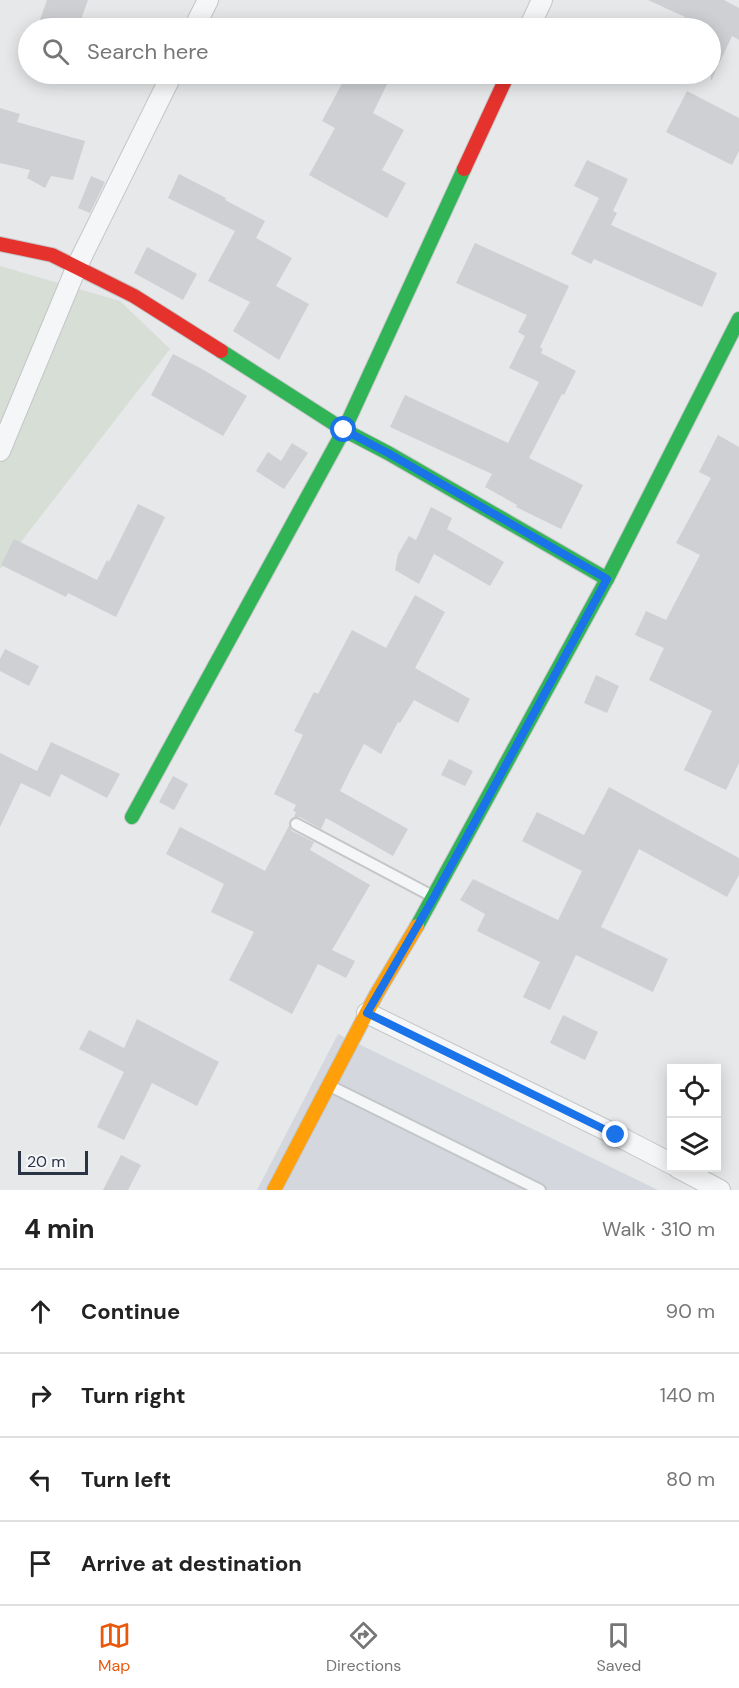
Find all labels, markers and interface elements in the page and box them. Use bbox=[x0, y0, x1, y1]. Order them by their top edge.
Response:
search box bbox=[18, 18, 721, 84]
icon: search bbox=[39, 35, 72, 68]
text: Search here bbox=[87, 37, 208, 66]
route start bbox=[330, 416, 356, 442]
map controls bbox=[667, 1064, 721, 1172]
button: locate bbox=[667, 1064, 721, 1118]
button: layers bbox=[667, 1118, 721, 1172]
route end bbox=[602, 1121, 628, 1147]
scale bar bbox=[18, 1148, 88, 1176]
text: 20 m bbox=[27, 1151, 66, 1172]
text: 4 min bbox=[24, 1212, 95, 1246]
text: Walk · 310 m bbox=[602, 1216, 715, 1242]
icon: ahead bbox=[24, 1295, 57, 1328]
text: Continue bbox=[81, 1297, 180, 1326]
text: 90 m bbox=[666, 1298, 715, 1324]
icon: right bbox=[24, 1379, 57, 1412]
text: Turn right bbox=[81, 1381, 186, 1410]
text: 140 m bbox=[660, 1382, 715, 1408]
icon: left bbox=[24, 1463, 57, 1496]
text: Turn left bbox=[81, 1465, 171, 1494]
text: 80 m bbox=[666, 1466, 715, 1492]
icon: arrive bbox=[24, 1547, 57, 1580]
text: Arrive at destination bbox=[81, 1549, 302, 1578]
tab: Map bbox=[98, 1619, 131, 1676]
tab: Directions bbox=[326, 1619, 401, 1676]
tab: Saved bbox=[597, 1619, 641, 1676]

